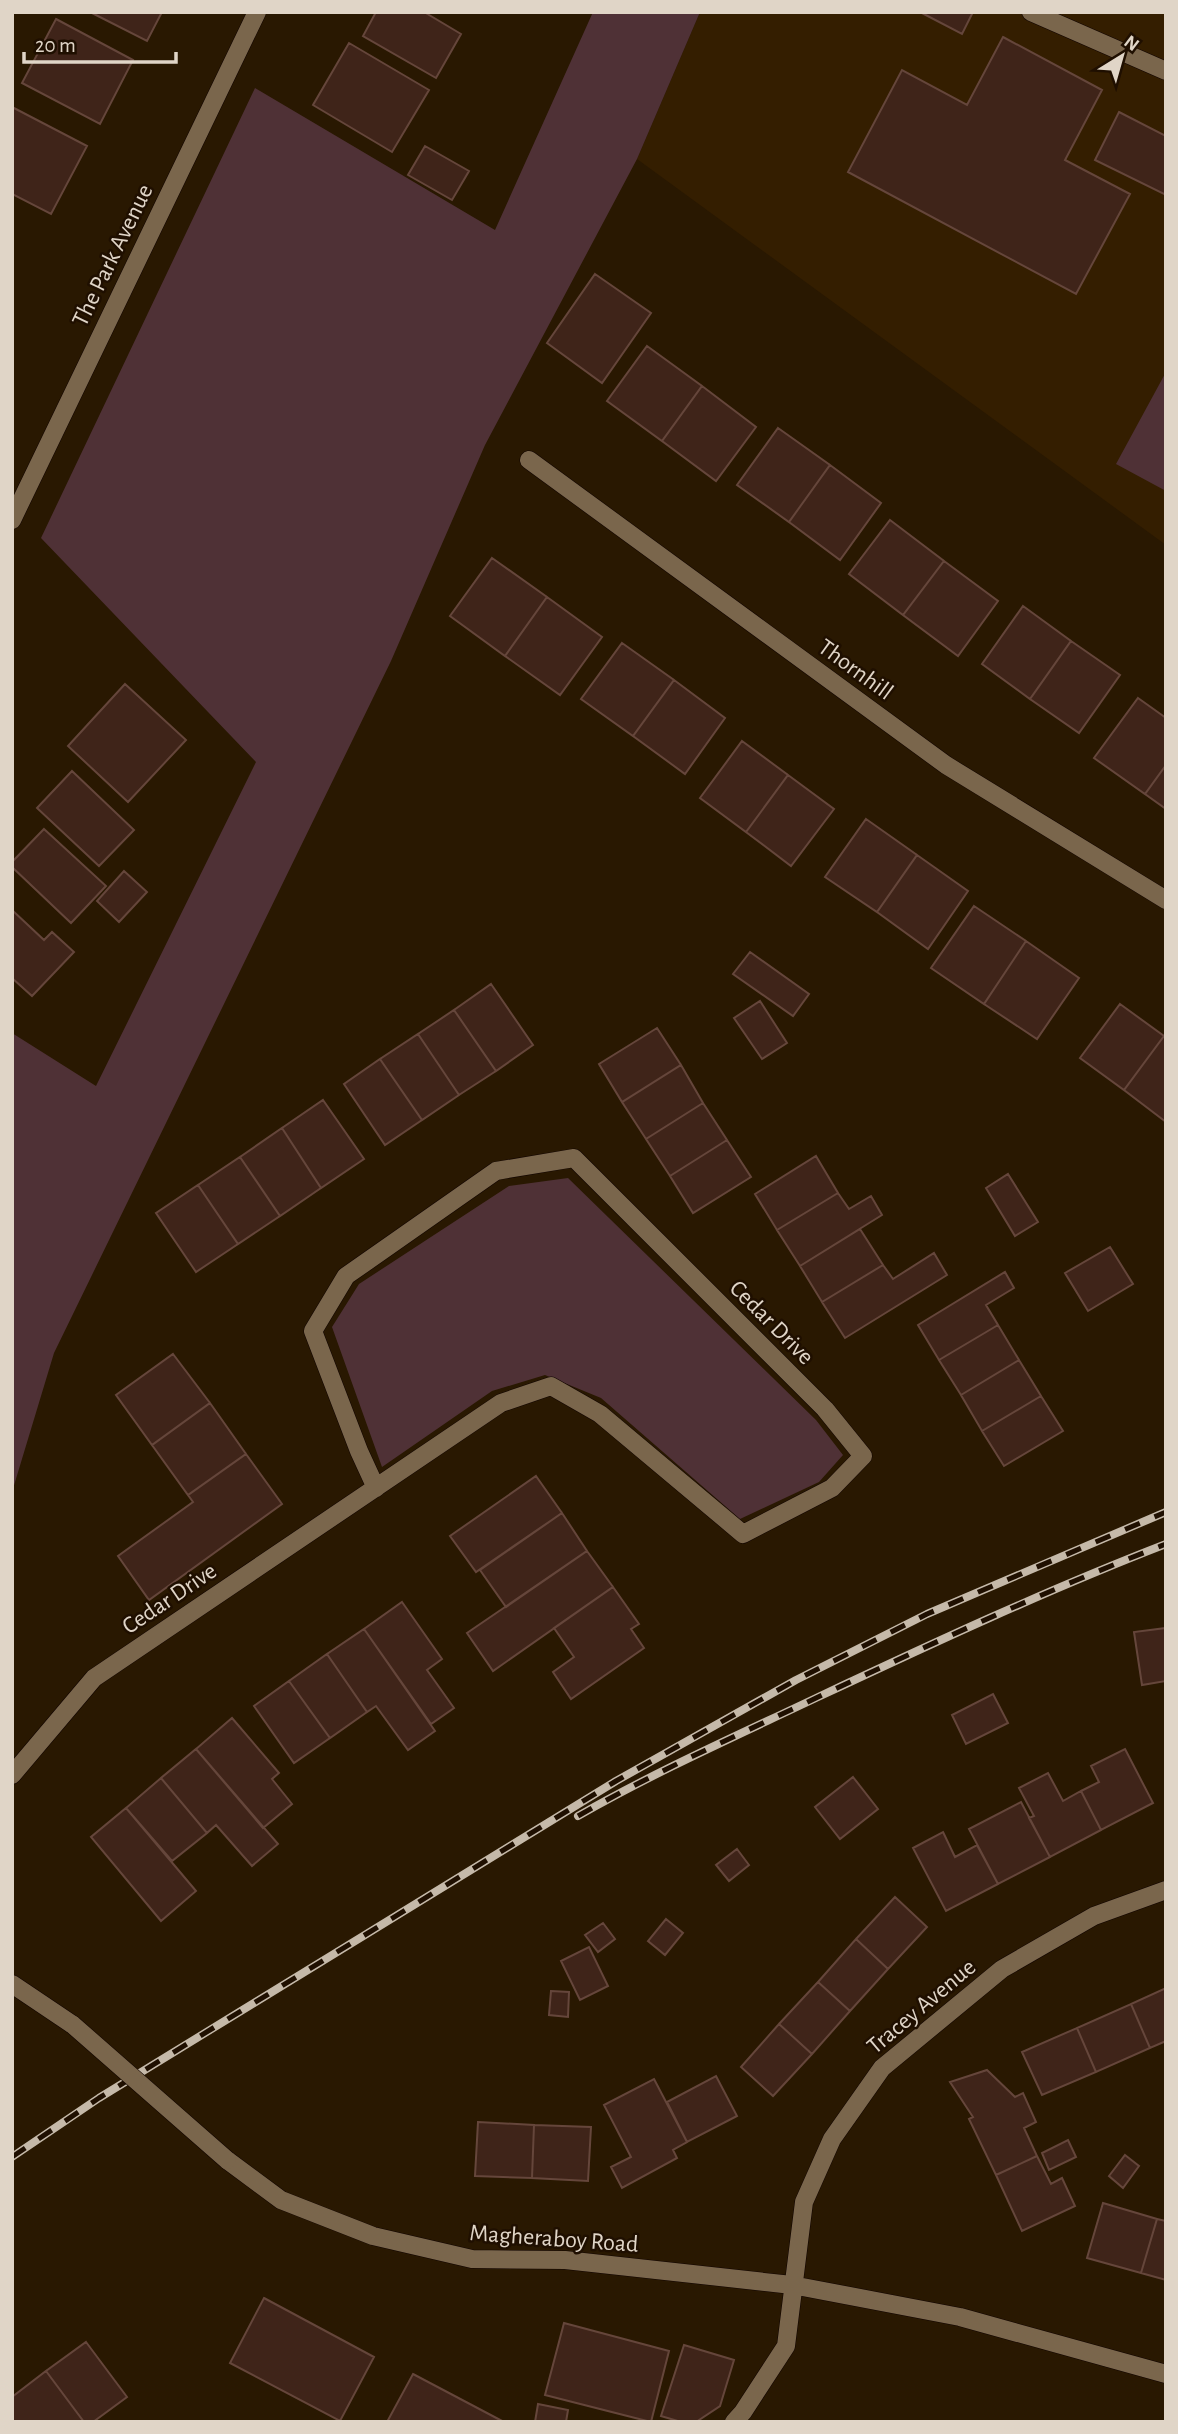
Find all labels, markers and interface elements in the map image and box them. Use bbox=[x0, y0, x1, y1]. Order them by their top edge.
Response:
scale bar bbox=[24, 21, 177, 65]
north arrow bbox=[1087, 21, 1157, 91]
text: N bbox=[1120, 32, 1142, 55]
text: 20 m bbox=[35, 35, 76, 56]
street label: The Park Avenue bbox=[68, 181, 158, 330]
street label: Thornhill bbox=[814, 635, 897, 705]
street label: Cedar Drive bbox=[725, 1276, 818, 1369]
street label: Cedar Drive bbox=[118, 1559, 221, 1639]
street label: Tracey Avenue bbox=[863, 1955, 980, 2059]
street label: Magheraboy Road bbox=[469, 2221, 639, 2257]

